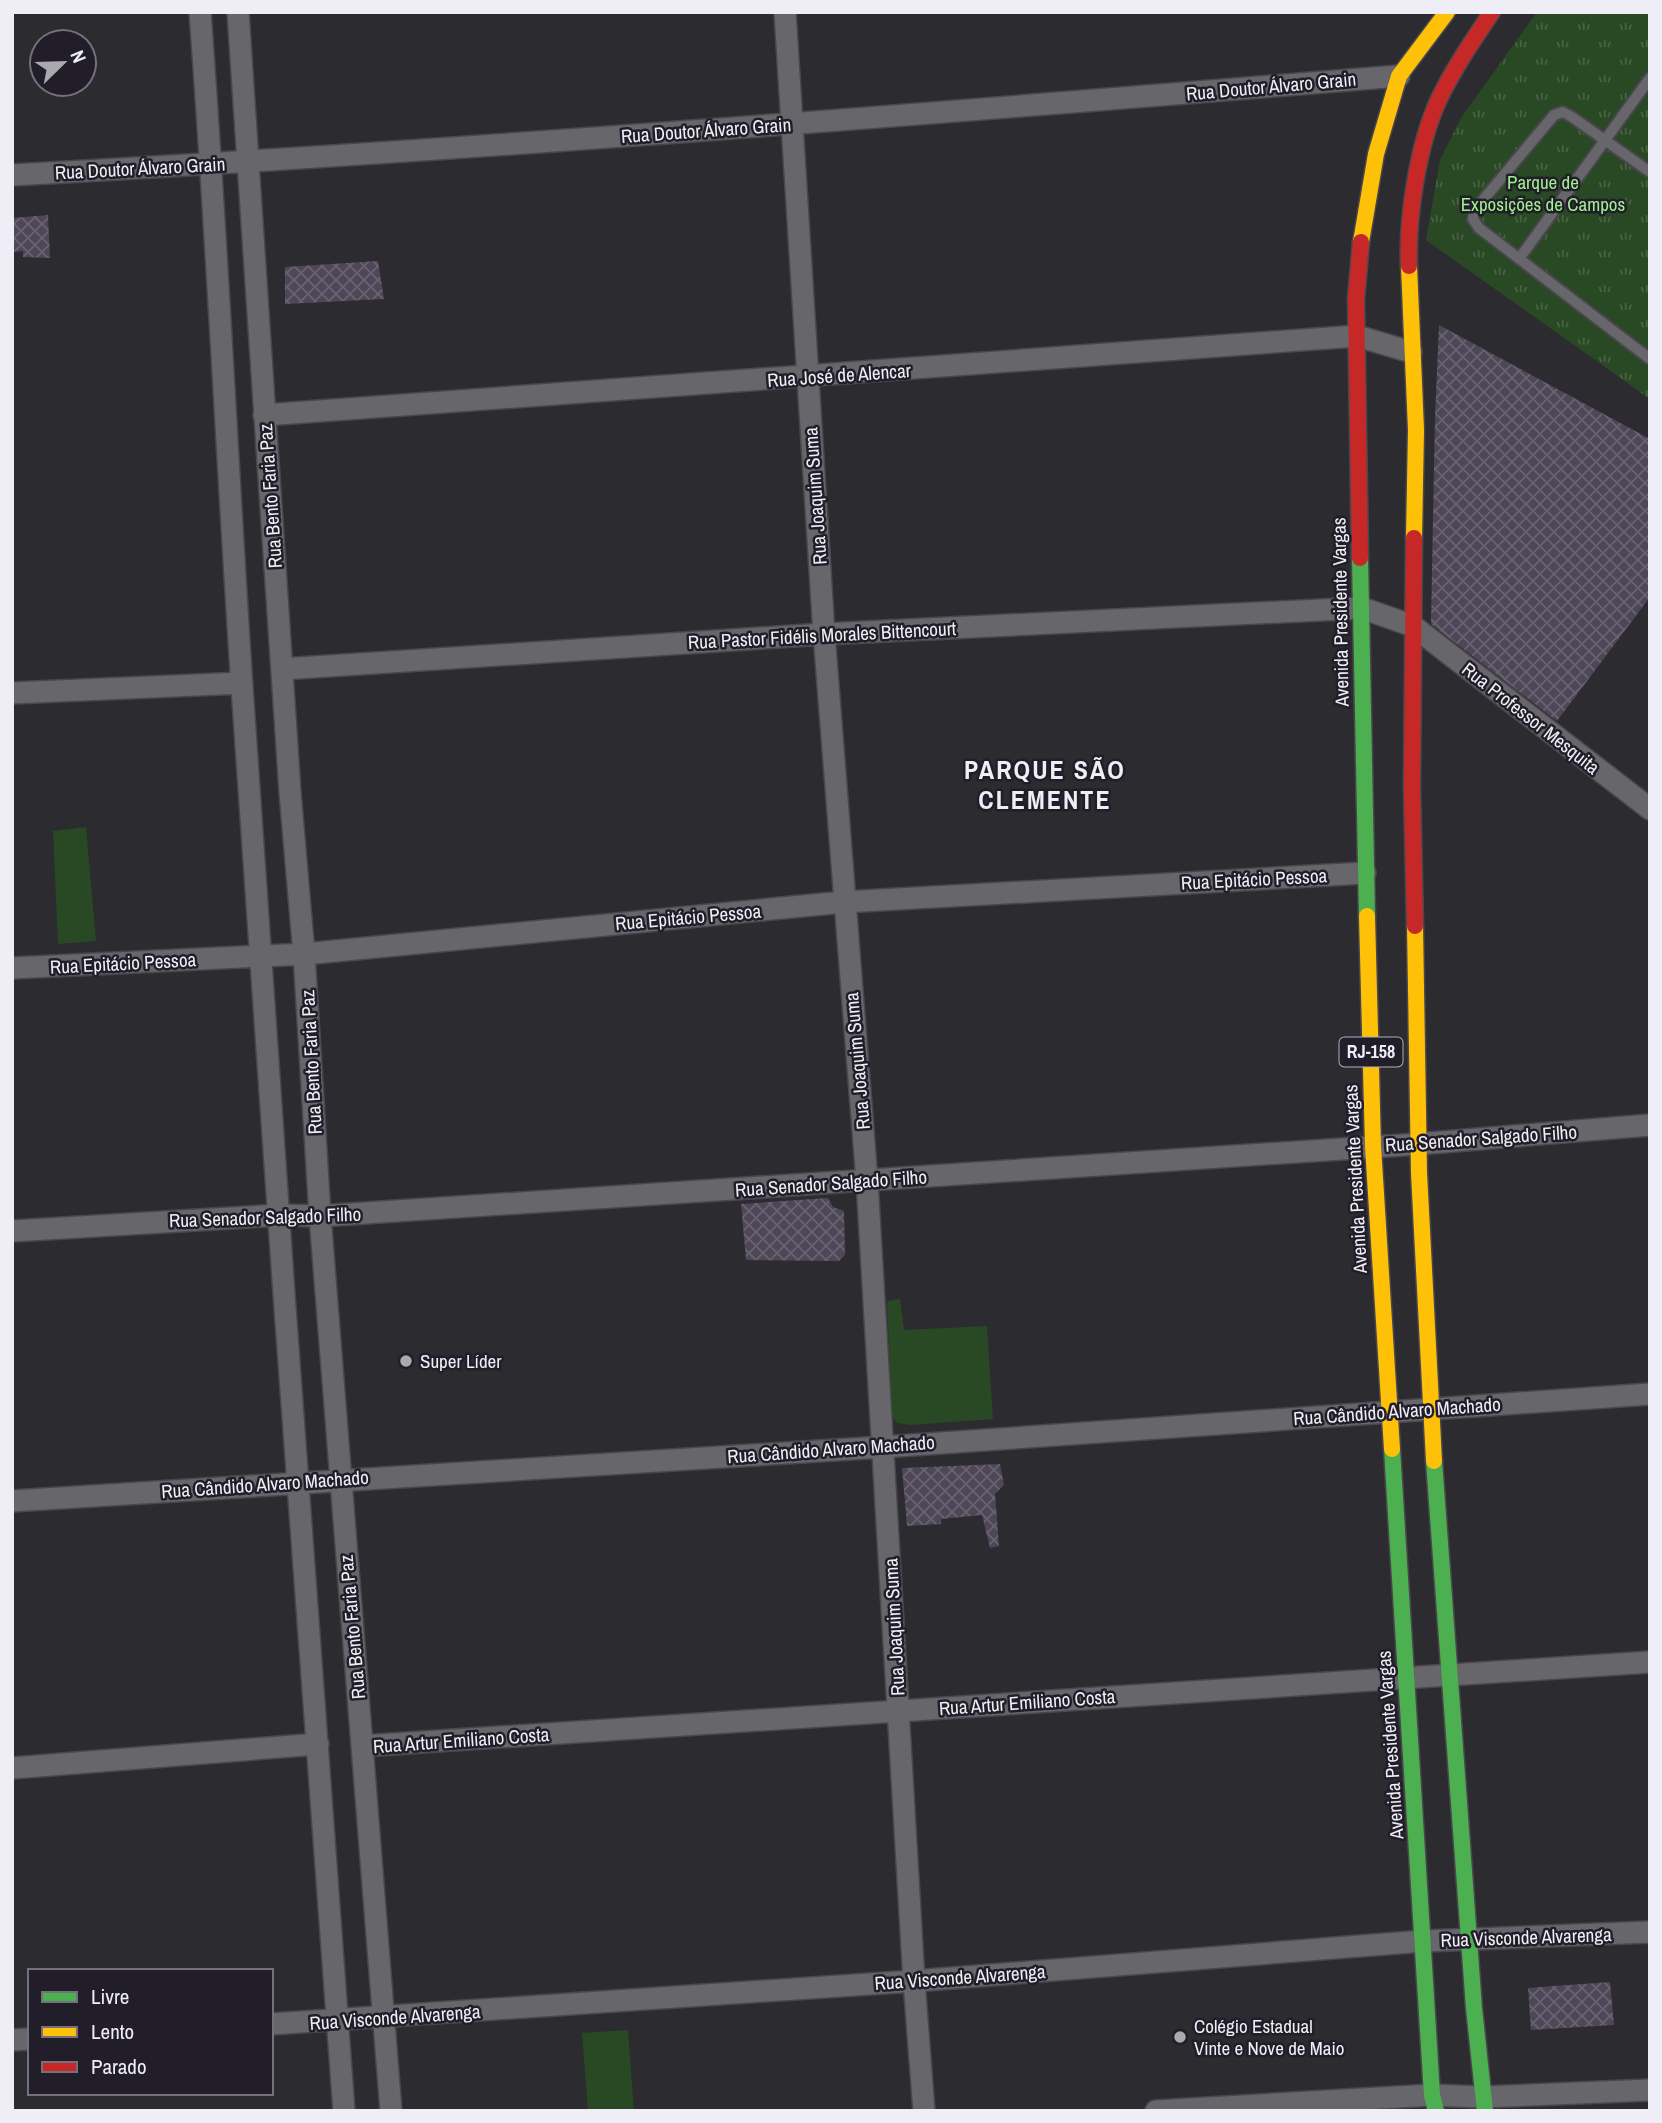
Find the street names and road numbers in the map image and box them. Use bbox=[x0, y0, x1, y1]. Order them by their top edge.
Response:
street label: Rua Doutor Álvaro Grain bbox=[1185, 66, 1357, 106]
street label: Rua Doutor Álvaro Grain bbox=[620, 111, 792, 149]
street label: Rua Doutor Álvaro Grain bbox=[54, 151, 226, 185]
street label: Rua José de Alencar bbox=[766, 357, 912, 393]
street label: Rua Bento Faria Paz bbox=[252, 423, 288, 569]
street label: Rua Joaquim Suma bbox=[797, 426, 833, 566]
street label: Avenida Presidente Vargas bbox=[1325, 517, 1355, 708]
street label: Rua Pastor Fidélis Morales Bittencourt bbox=[687, 615, 957, 655]
street label: Rua Professor Mesquita bbox=[1457, 656, 1605, 780]
street label: Rua Epitácio Pessoa bbox=[1180, 862, 1328, 896]
street label: Rua Epitácio Pessoa bbox=[614, 898, 762, 936]
street label: Rua Epitácio Pessoa bbox=[49, 946, 197, 980]
street label: Rua Bento Faria Paz bbox=[294, 989, 328, 1135]
street label: Rua Joaquim Suma bbox=[838, 991, 876, 1131]
road number: RJ-158 bbox=[1340, 1037, 1402, 1066]
street label: Avenida Presidente Vargas bbox=[1337, 1084, 1373, 1275]
street label: Rua Senador Salgado Filho bbox=[1384, 1118, 1578, 1158]
street label: Rua Senador Salgado Filho bbox=[734, 1163, 928, 1203]
street label: Rua Senador Salgado Filho bbox=[168, 1201, 362, 1233]
street label: Rua Cândido Alvaro Machado bbox=[1292, 1391, 1502, 1431]
street label: Rua Cândido Alvaro Machado bbox=[726, 1429, 936, 1469]
street label: Rua Cândido Alvaro Machado bbox=[160, 1464, 370, 1504]
street label: Rua Bento Faria Paz bbox=[333, 1554, 371, 1700]
street label: Rua Joaquim Suma bbox=[877, 1557, 911, 1696]
street label: Avenida Presidente Vargas bbox=[1370, 1650, 1410, 1841]
street label: Rua Artur Emiliano Costa bbox=[938, 1683, 1116, 1721]
street label: Rua Artur Emiliano Costa bbox=[372, 1721, 550, 1759]
street label: Rua Visconde Alvarenga bbox=[1440, 1921, 1612, 1953]
street label: Rua Visconde Alvarenga bbox=[874, 1958, 1047, 1996]
street label: Rua Visconde Alvarenga bbox=[309, 1998, 482, 2036]

